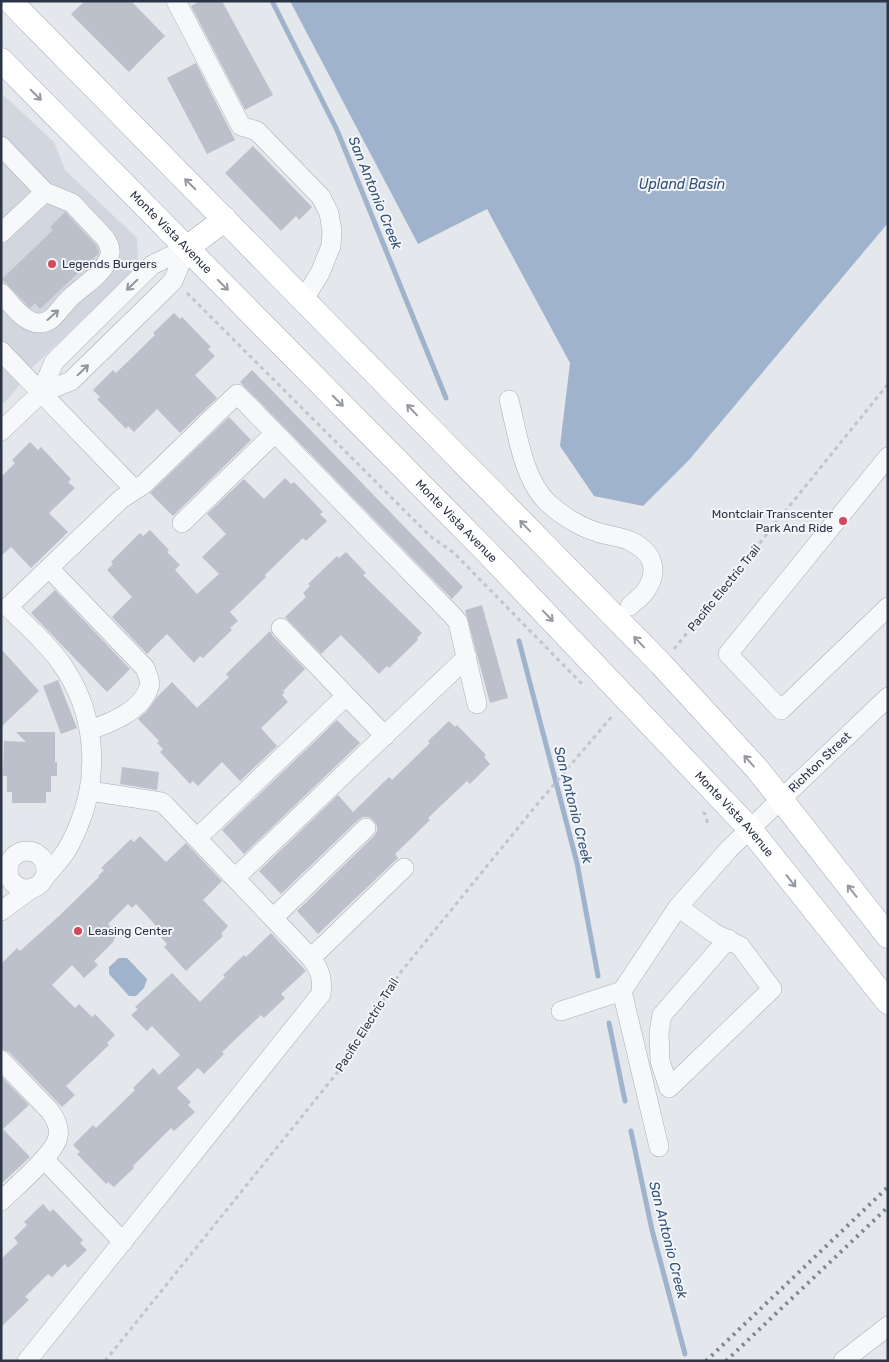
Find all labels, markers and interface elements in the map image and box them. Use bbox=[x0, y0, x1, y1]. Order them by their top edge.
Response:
one-way arrow bbox=[29, 88, 41, 100]
water label: San Antonio Creek bbox=[345, 134, 406, 253]
water label: Upland Basin bbox=[639, 176, 725, 193]
one-way arrow bbox=[185, 179, 197, 191]
street label: Monte Vista Avenue bbox=[127, 188, 215, 277]
place label: Legends Burgers bbox=[62, 257, 157, 271]
marker: Legends Burgers bbox=[46, 258, 58, 270]
one-way arrow bbox=[127, 278, 139, 290]
one-way arrow bbox=[217, 279, 230, 291]
one-way arrow bbox=[46, 310, 59, 322]
one-way arrow bbox=[77, 364, 89, 376]
one-way arrow bbox=[331, 395, 344, 407]
one-way arrow bbox=[406, 403, 418, 416]
street label: Monte Vista Avenue bbox=[413, 477, 500, 565]
place label: Montclair Transcenter Park And Ride bbox=[712, 507, 833, 535]
marker: Montclair Transcenter Park And Ride bbox=[837, 515, 849, 527]
one-way arrow bbox=[519, 520, 531, 532]
street label: Pacific Electric Trail bbox=[685, 542, 763, 634]
one-way arrow bbox=[542, 610, 554, 623]
one-way arrow bbox=[633, 636, 645, 648]
street label: Richton Street bbox=[786, 729, 854, 795]
water label: San Antonio Creek bbox=[550, 744, 596, 866]
one-way arrow bbox=[744, 755, 755, 768]
street label: Monte Vista Avenue bbox=[692, 768, 777, 860]
one-way arrow bbox=[786, 874, 797, 887]
one-way arrow bbox=[847, 885, 858, 898]
place label: Leasing Center bbox=[88, 924, 173, 938]
marker: Leasing Center bbox=[72, 925, 84, 937]
street label: Pacific Electric Trail bbox=[333, 976, 402, 1074]
water label: San Antonio Creek bbox=[645, 1179, 691, 1301]

